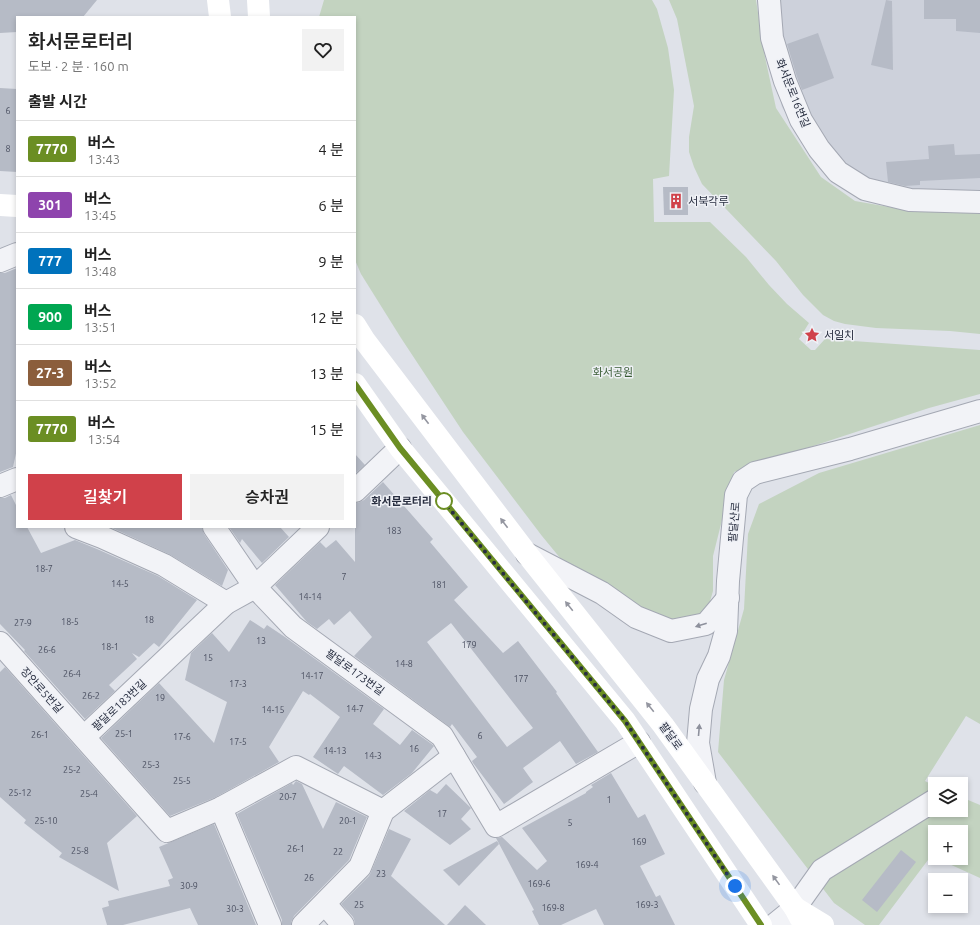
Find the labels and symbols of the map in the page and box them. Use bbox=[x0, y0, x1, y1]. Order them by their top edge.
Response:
street label: 화서문로16번길 bbox=[774, 57, 812, 129]
house number: 6 bbox=[5, 106, 11, 116]
house number: 8 bbox=[5, 144, 11, 154]
building icon: 서북각루 bbox=[667, 192, 685, 210]
place label: 서북각루 bbox=[688, 195, 728, 207]
place icon: 서일치 bbox=[803, 326, 821, 344]
place label: 서일치 bbox=[824, 329, 854, 341]
park label: 화서공원 bbox=[593, 366, 633, 378]
one-way arrow bbox=[421, 414, 429, 425]
marker: 화서문로터리 bbox=[435, 492, 453, 510]
place label: 화서문로터리 bbox=[371, 495, 432, 507]
street label: 팔달산로 bbox=[726, 501, 742, 543]
one-way arrow bbox=[500, 517, 508, 528]
house number: 183 bbox=[386, 526, 402, 536]
house number: 18-7 bbox=[35, 564, 53, 574]
house number: 7 bbox=[341, 572, 347, 582]
house number: 14-5 bbox=[111, 579, 129, 589]
house number: 181 bbox=[431, 580, 447, 590]
house number: 14-14 bbox=[299, 592, 321, 602]
one-way arrow bbox=[564, 600, 573, 611]
house number: 18 bbox=[144, 615, 154, 625]
house number: 18-5 bbox=[61, 617, 79, 627]
house number: 27-9 bbox=[14, 618, 32, 628]
one-way arrow bbox=[694, 622, 706, 628]
house number: 13 bbox=[256, 636, 266, 646]
house number: 179 bbox=[461, 640, 477, 650]
house number: 18-1 bbox=[101, 642, 119, 652]
house number: 26-6 bbox=[38, 645, 56, 655]
street label: 팔달로173번길 bbox=[323, 647, 387, 697]
house number: 15 bbox=[203, 653, 213, 663]
house number: 14-8 bbox=[395, 659, 413, 669]
street label: 장안로5번길 bbox=[19, 665, 65, 715]
house number: 26-4 bbox=[63, 669, 81, 679]
house number: 14-17 bbox=[301, 671, 323, 681]
house number: 177 bbox=[513, 674, 529, 684]
street label: 팔달로183번길 bbox=[90, 677, 148, 733]
house number: 17-3 bbox=[229, 679, 247, 689]
house number: 26-2 bbox=[82, 691, 100, 701]
house number: 19 bbox=[155, 693, 165, 703]
one-way arrow bbox=[645, 702, 654, 713]
house number: 14-7 bbox=[346, 704, 364, 714]
house number: 14-15 bbox=[262, 705, 284, 715]
street label: 팔달로 bbox=[657, 720, 685, 752]
one-way arrow bbox=[696, 724, 702, 736]
house number: 25-1 bbox=[115, 729, 133, 739]
house number: 26-1 bbox=[31, 730, 49, 740]
house number: 6 bbox=[477, 731, 483, 741]
house number: 17-6 bbox=[173, 732, 191, 742]
house number: 17-5 bbox=[229, 737, 247, 747]
house number: 16 bbox=[409, 744, 419, 754]
house number: 14-13 bbox=[324, 746, 346, 756]
house number: 14-3 bbox=[364, 751, 382, 761]
house number: 25-3 bbox=[142, 760, 160, 770]
house number: 25-2 bbox=[63, 765, 81, 775]
house number: 25-5 bbox=[173, 776, 191, 786]
house number: 25-12 bbox=[9, 788, 31, 798]
house number: 25-4 bbox=[80, 789, 98, 799]
house number: 20-7 bbox=[279, 792, 297, 802]
house number: 1 bbox=[606, 795, 612, 805]
house number: 17 bbox=[437, 809, 447, 819]
house number: 25-10 bbox=[35, 816, 57, 826]
house number: 20-1 bbox=[339, 816, 357, 826]
house number: 5 bbox=[567, 818, 573, 828]
house number: 169 bbox=[631, 837, 647, 847]
house number: 26-1 bbox=[287, 844, 305, 854]
house number: 25-8 bbox=[71, 846, 89, 856]
house number: 22 bbox=[333, 847, 343, 857]
house number: 169-4 bbox=[576, 860, 598, 870]
house number: 23 bbox=[376, 869, 386, 879]
house number: 26 bbox=[304, 873, 314, 883]
one-way arrow bbox=[771, 875, 780, 886]
your location bbox=[725, 876, 745, 896]
house number: 169-6 bbox=[528, 879, 550, 889]
house number: 30-9 bbox=[180, 881, 198, 891]
house number: 25 bbox=[354, 900, 364, 910]
house number: 169-3 bbox=[636, 900, 658, 910]
house number: 169-8 bbox=[542, 903, 564, 913]
house number: 30-3 bbox=[226, 904, 244, 914]

